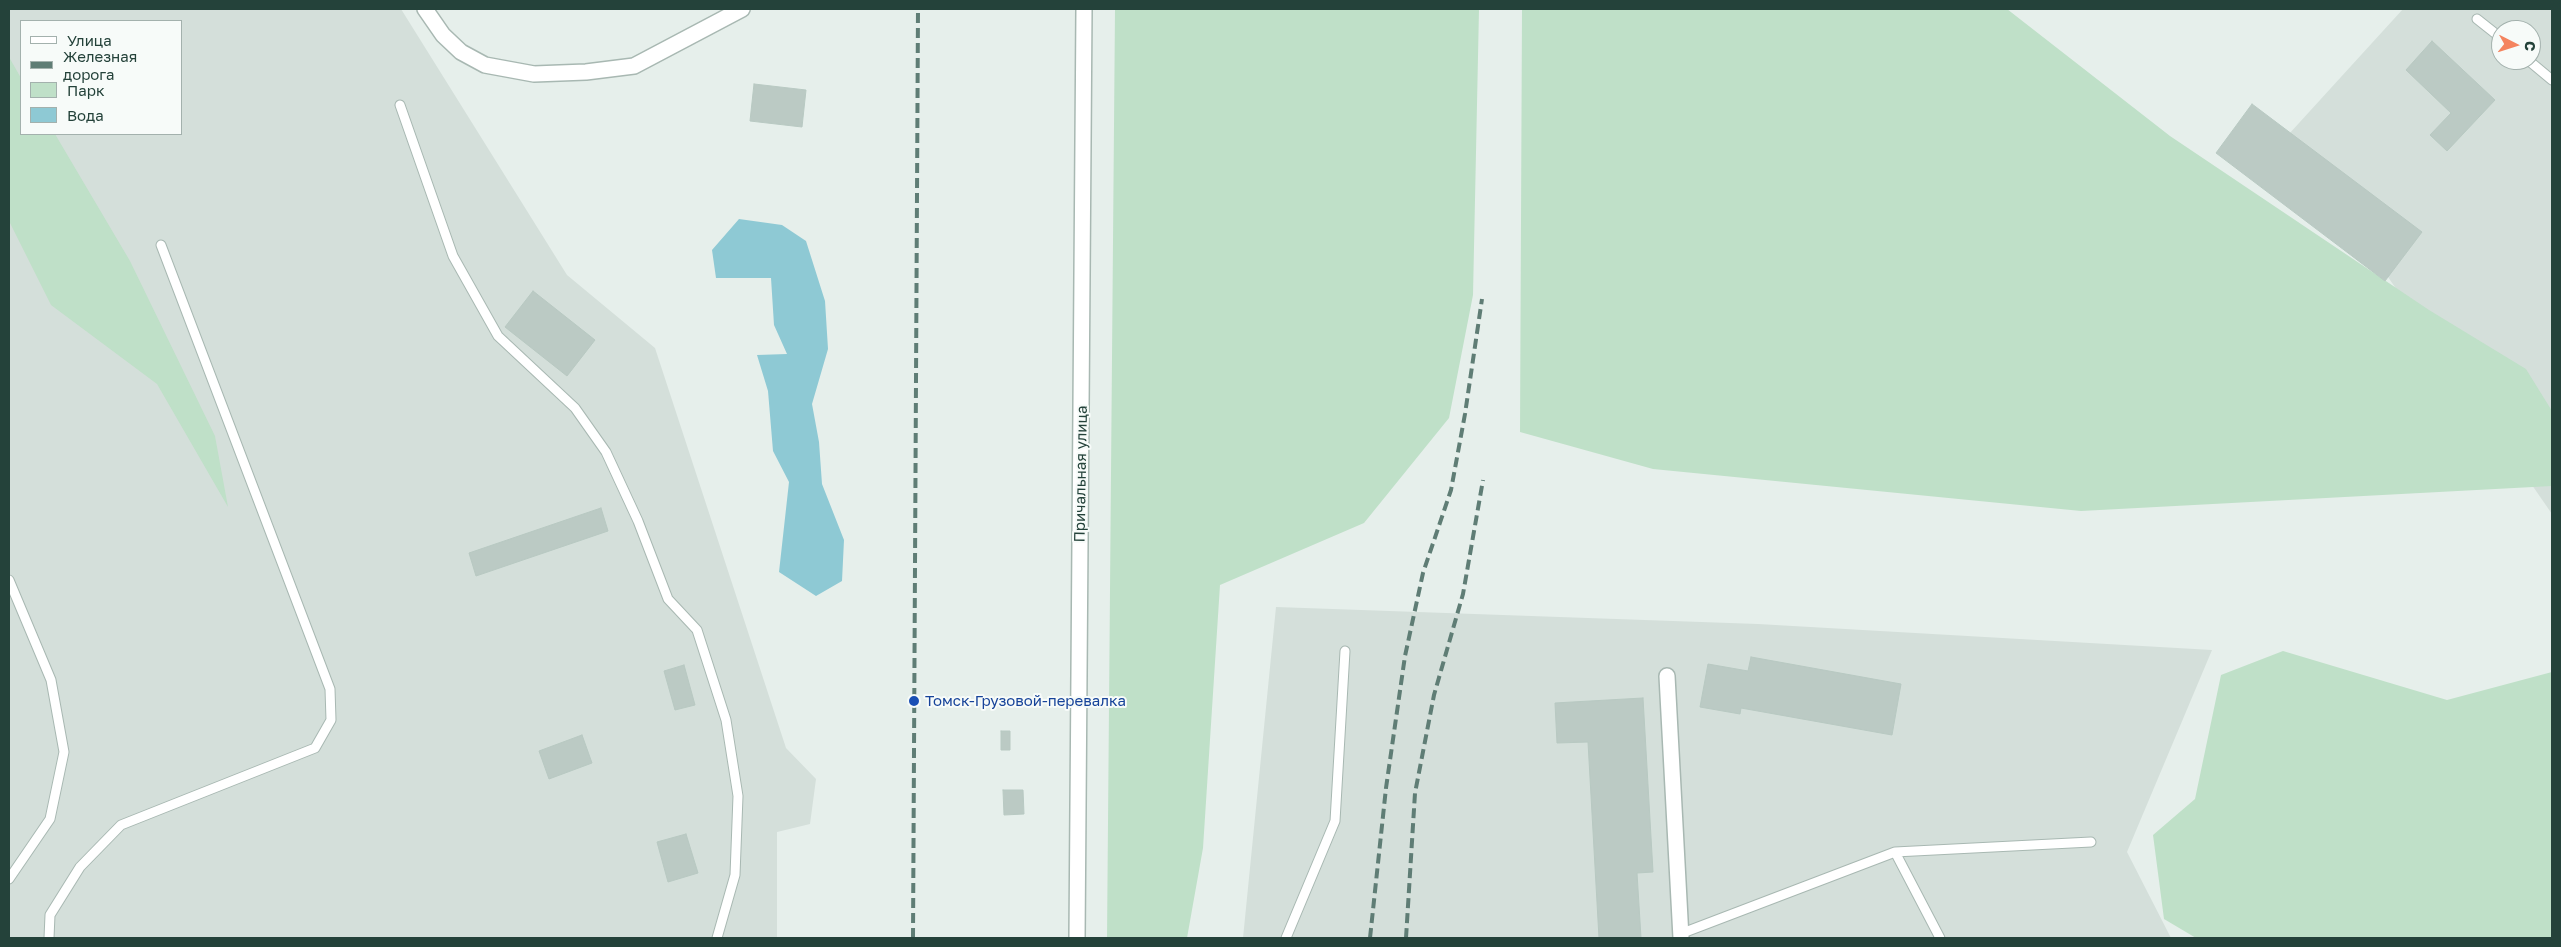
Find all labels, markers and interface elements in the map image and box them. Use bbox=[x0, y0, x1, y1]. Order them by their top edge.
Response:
legend bbox=[20, 20, 182, 135]
north arrow bbox=[2491, 20, 2541, 70]
text: Улица bbox=[67, 31, 112, 49]
text: С bbox=[2522, 41, 2539, 52]
text: Железная дорога bbox=[63, 47, 137, 83]
text: Парк bbox=[67, 81, 105, 99]
text: Вода bbox=[67, 106, 104, 124]
street label: Причальная улица bbox=[1071, 405, 1091, 543]
place label: Томск-Грузовой-перевалка bbox=[925, 692, 1126, 710]
marker: Томск-Грузовой-перевалка bbox=[907, 694, 921, 708]

